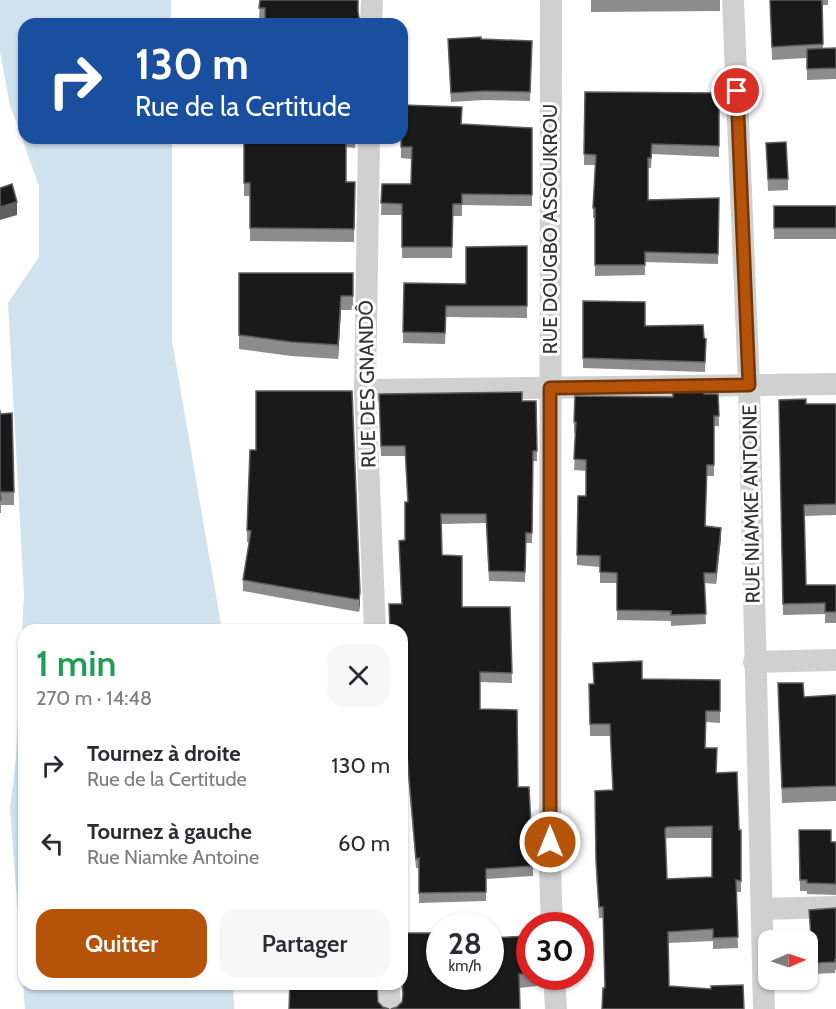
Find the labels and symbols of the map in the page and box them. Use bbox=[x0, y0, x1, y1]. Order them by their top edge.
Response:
pin bbox=[711, 65, 762, 116]
street label: RUE DOUGBO ASSOUKROU bbox=[538, 104, 562, 354]
street label: RUE DES GNANDÔ bbox=[354, 300, 380, 468]
street label: RUE NIAMKE ANTOINE bbox=[737, 404, 765, 604]
position arrow bbox=[518, 810, 582, 874]
speed limit sign: 30 bbox=[516, 912, 594, 990]
north arrow bbox=[758, 930, 818, 990]

